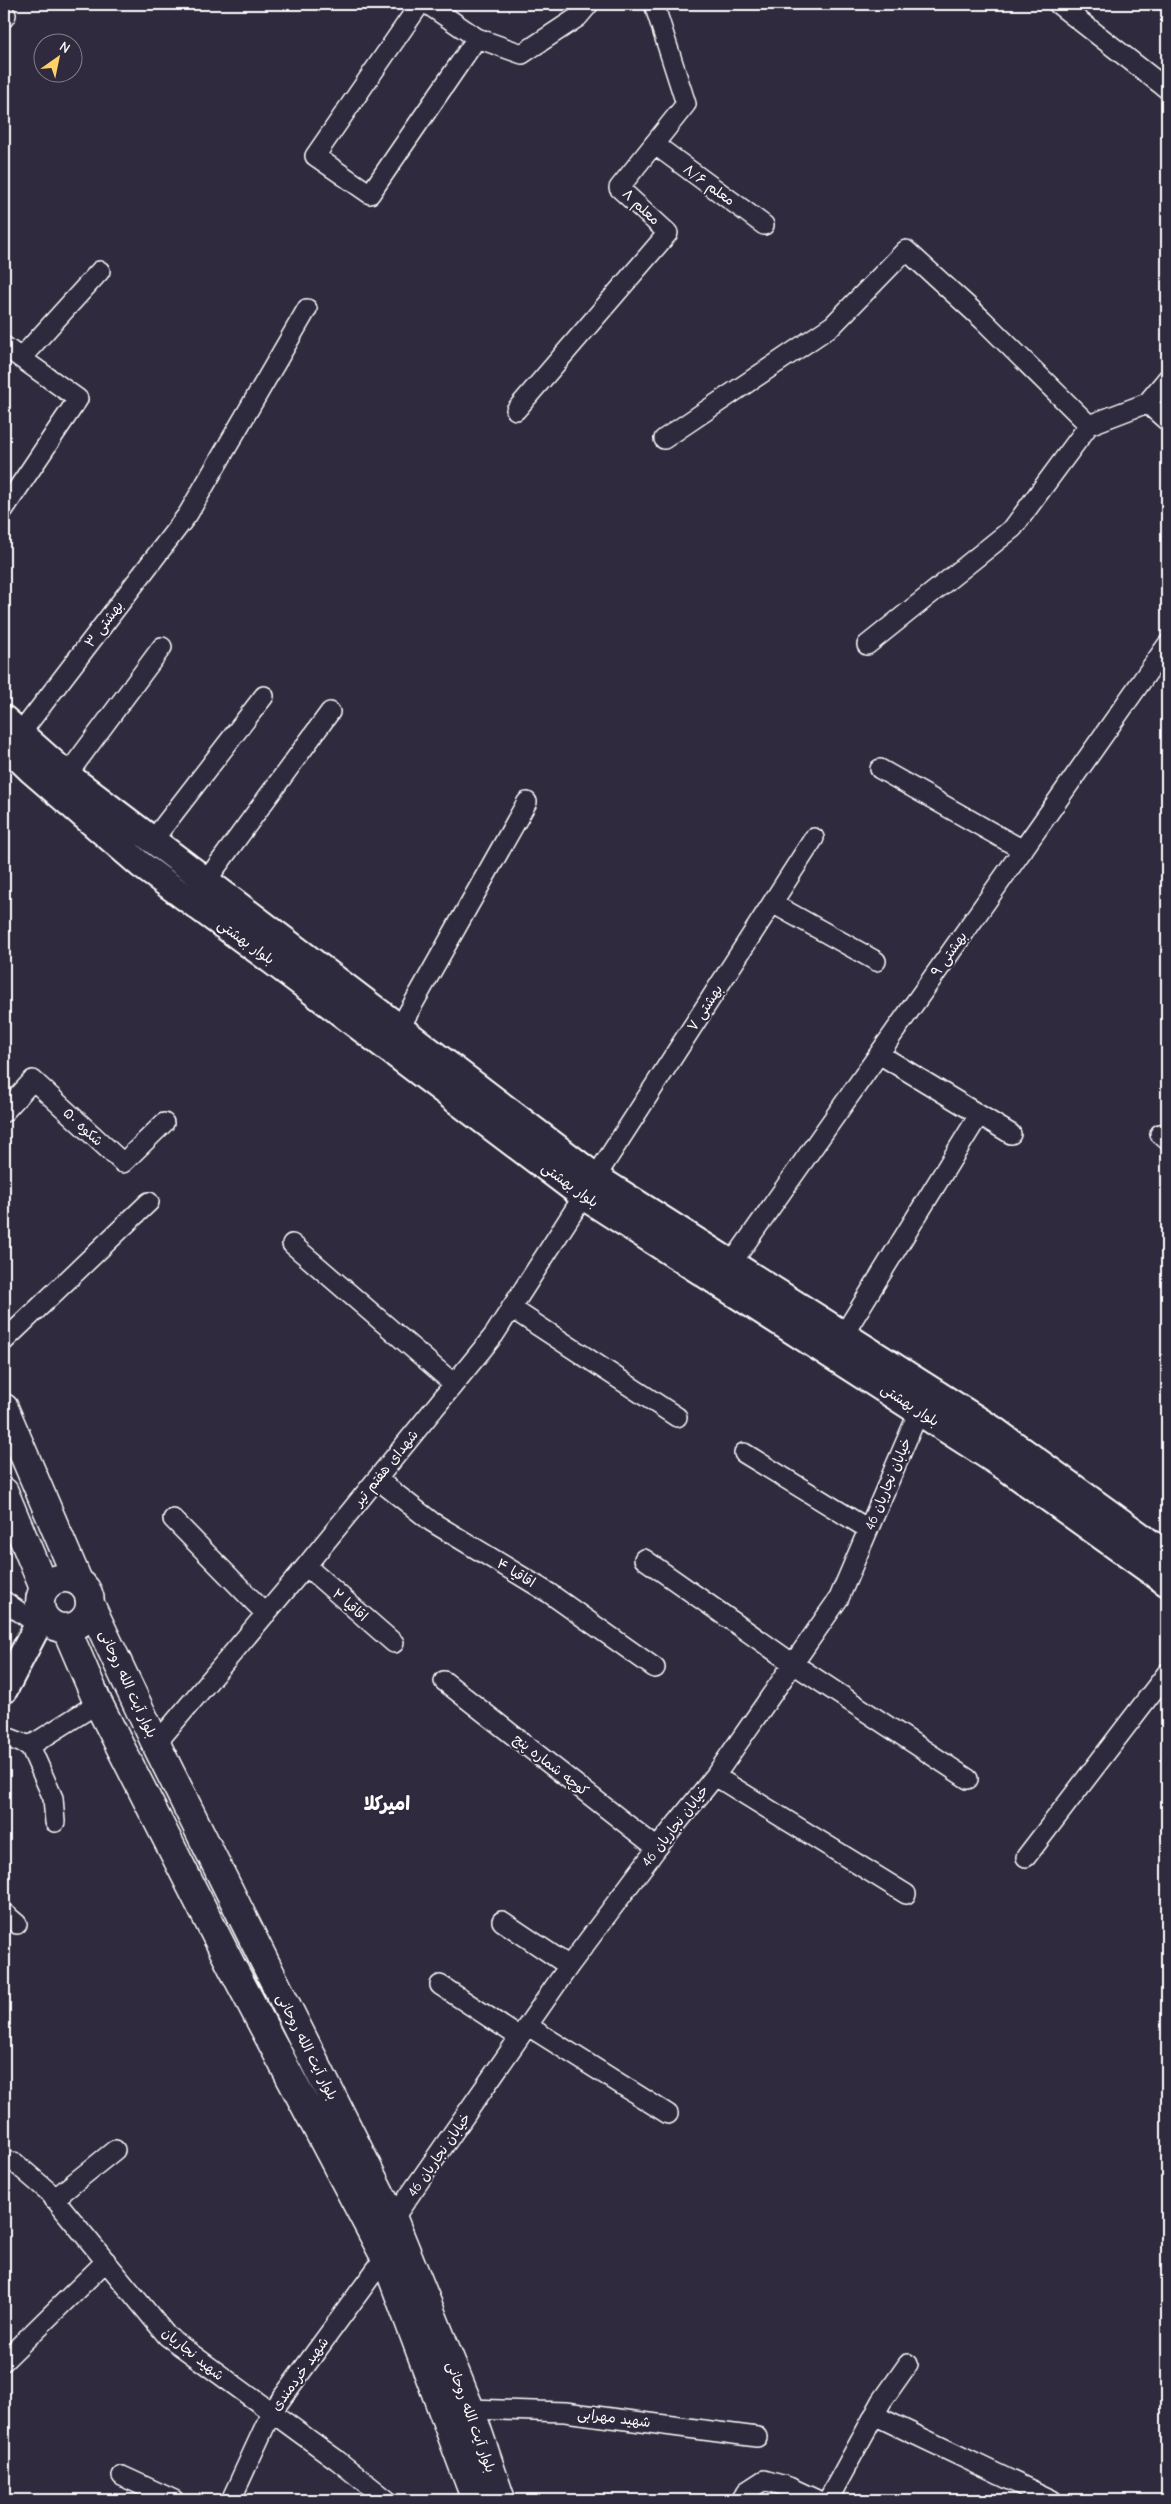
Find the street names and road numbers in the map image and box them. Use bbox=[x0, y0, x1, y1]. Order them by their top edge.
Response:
street label: معلم ۸/۶ bbox=[679, 161, 738, 211]
street label: معلم ۸ bbox=[617, 185, 663, 230]
street label: بهشتی ۳ bbox=[81, 597, 127, 651]
street label: بلوار بهشتی bbox=[214, 916, 278, 968]
street label: بهشتی ۹ bbox=[927, 928, 971, 980]
street label: بهشتی ۷ bbox=[684, 981, 726, 1035]
street label: شکوه ۵۰ bbox=[60, 1104, 106, 1150]
street label: بلوار بهشتی bbox=[538, 1159, 602, 1211]
street label: بلوار بهشتی bbox=[878, 1380, 942, 1430]
street label: شهدای هفتم تیر bbox=[349, 1426, 424, 1512]
street label: خیابان نجاریان 46 bbox=[861, 1435, 915, 1533]
street label: اقاقیا ۴ bbox=[494, 1555, 538, 1591]
street label: اقاقیا ۲ bbox=[329, 1585, 371, 1625]
street label: بلوار آیت الله روحانی bbox=[96, 1627, 160, 1741]
street label: کوچه شماره پنج bbox=[509, 1730, 592, 1800]
street label: خیابان نجاریان 46 bbox=[638, 1782, 712, 1870]
street label: بلوار آیت الله روحانی bbox=[273, 1991, 341, 2103]
street label: خیابان نجاریان 46 bbox=[404, 2110, 474, 2200]
street label: شهید نجاریان bbox=[159, 2324, 227, 2384]
street label: شهید خردمندی bbox=[268, 2334, 332, 2414]
street label: بلوار آیت الله روحانی bbox=[443, 2359, 499, 2475]
street label: شهید مهرابی bbox=[576, 2405, 652, 2431]

